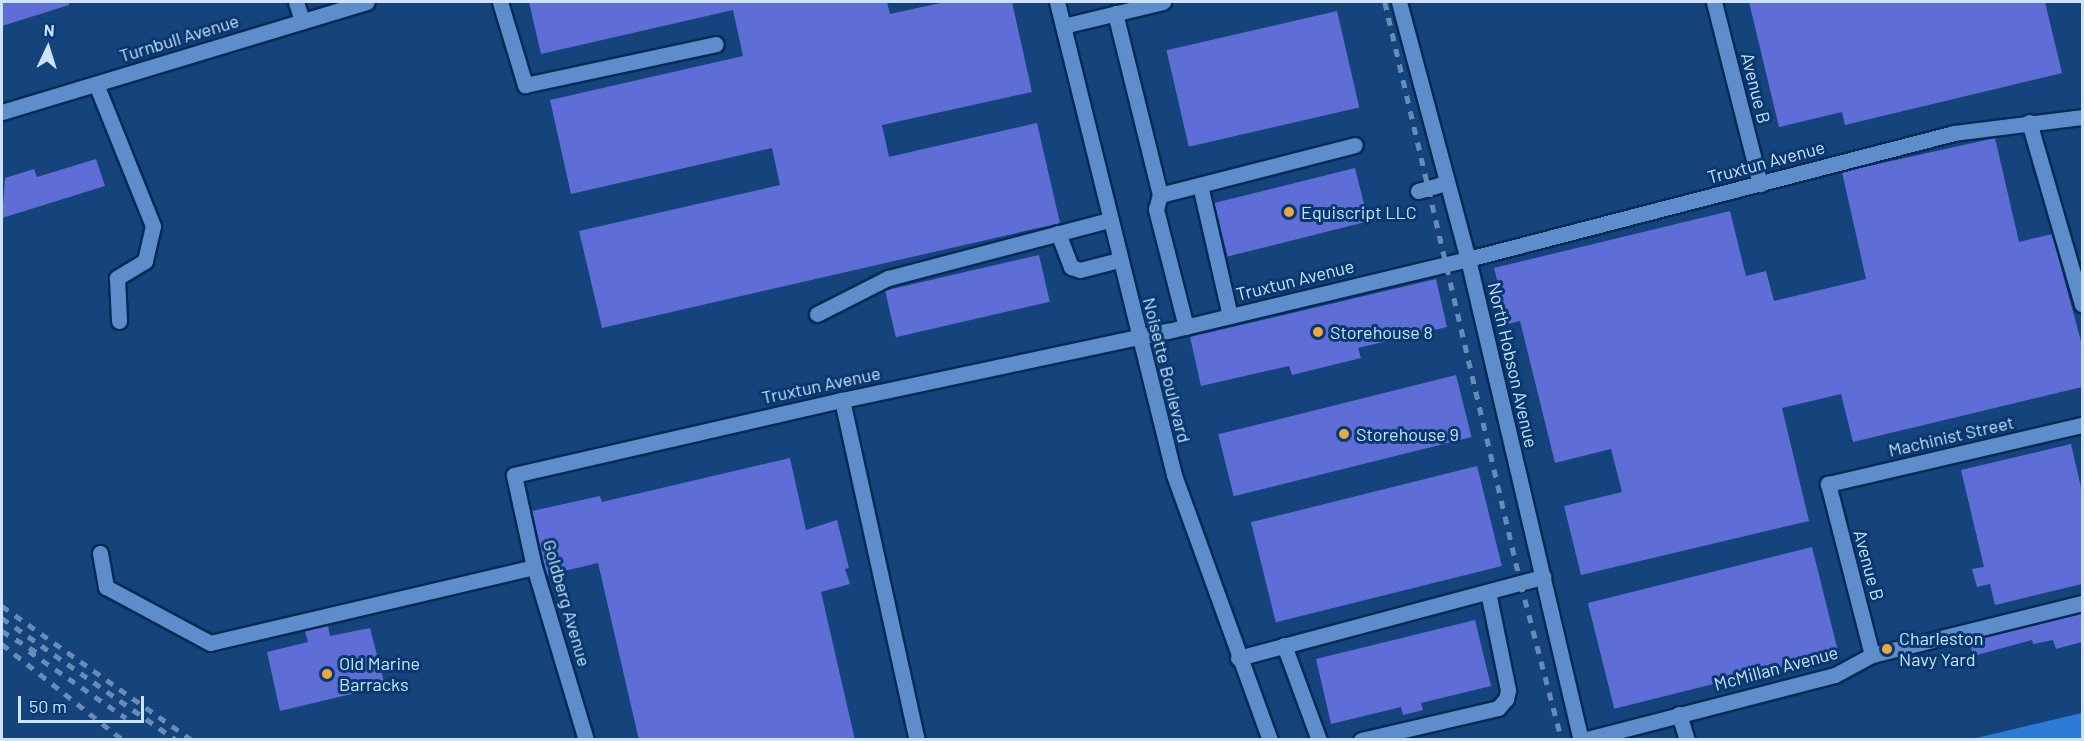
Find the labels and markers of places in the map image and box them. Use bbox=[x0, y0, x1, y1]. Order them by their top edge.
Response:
place label: Equiscript LLC bbox=[1301, 201, 1417, 223]
marker: Equiscript LLC bbox=[1282, 205, 1296, 219]
place label: Storehouse 8 bbox=[1330, 321, 1433, 343]
marker: Storehouse 8 bbox=[1311, 325, 1325, 339]
place label: Storehouse 9 bbox=[1356, 423, 1459, 445]
marker: Storehouse 9 bbox=[1337, 427, 1351, 441]
place label: Charleston Navy Yard bbox=[1899, 628, 1983, 670]
marker: Charleston Navy Yard bbox=[1880, 642, 1894, 656]
place label: Old Marine Barracks bbox=[339, 653, 420, 696]
marker: Old Marine Barracks bbox=[320, 667, 334, 681]

